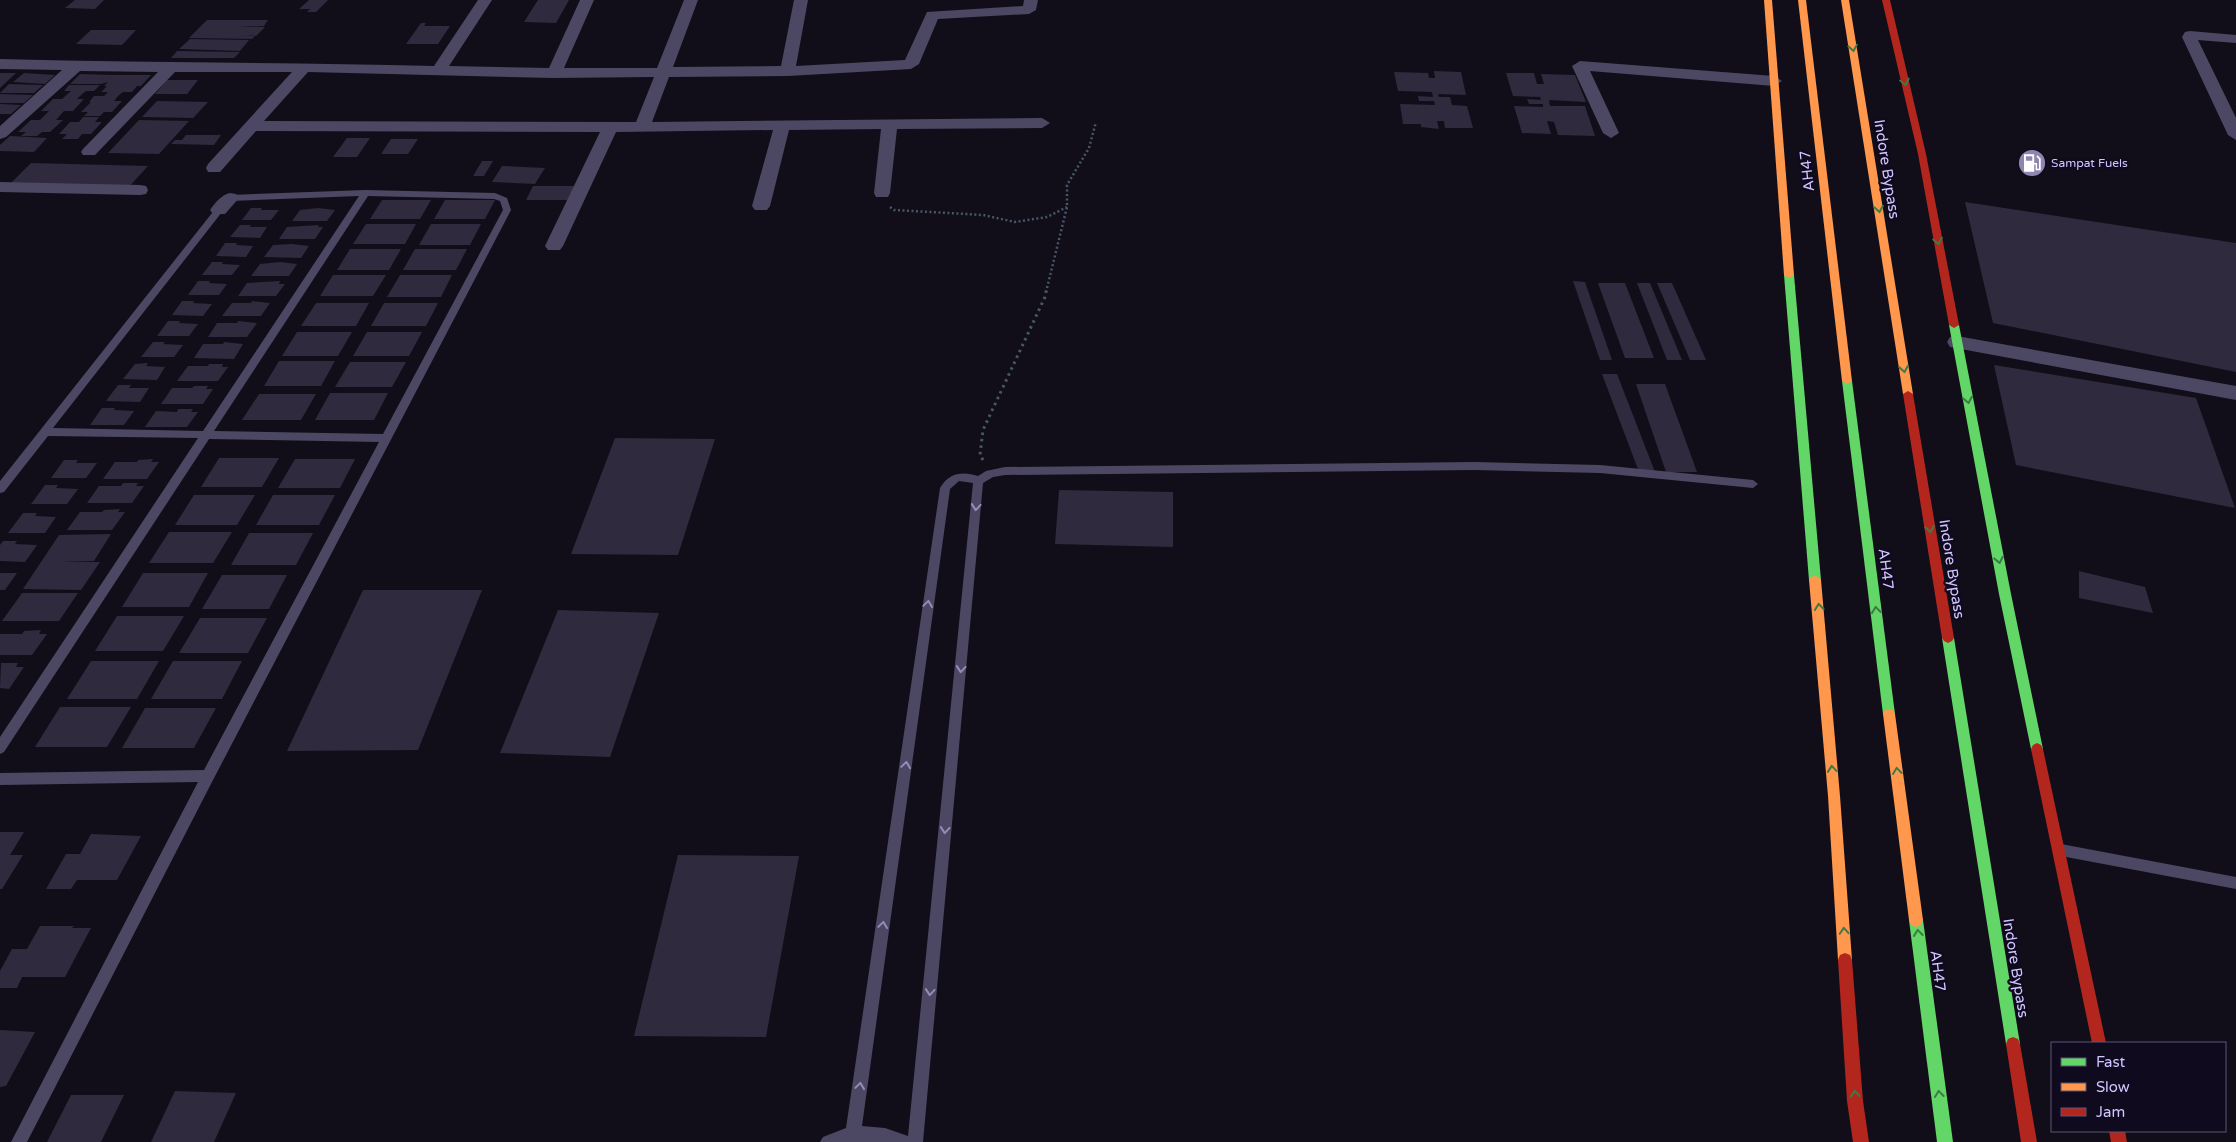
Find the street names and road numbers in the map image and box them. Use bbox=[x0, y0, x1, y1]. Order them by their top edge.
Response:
street label: Indore Bypass bbox=[1870, 118, 1904, 220]
street label: AH47 bbox=[1796, 149, 1818, 193]
street label: Indore Bypass bbox=[1935, 518, 1969, 620]
street label: AH47 bbox=[1875, 547, 1897, 591]
street label: Indore Bypass bbox=[1999, 917, 2033, 1019]
street label: AH47 bbox=[1927, 949, 1949, 993]

